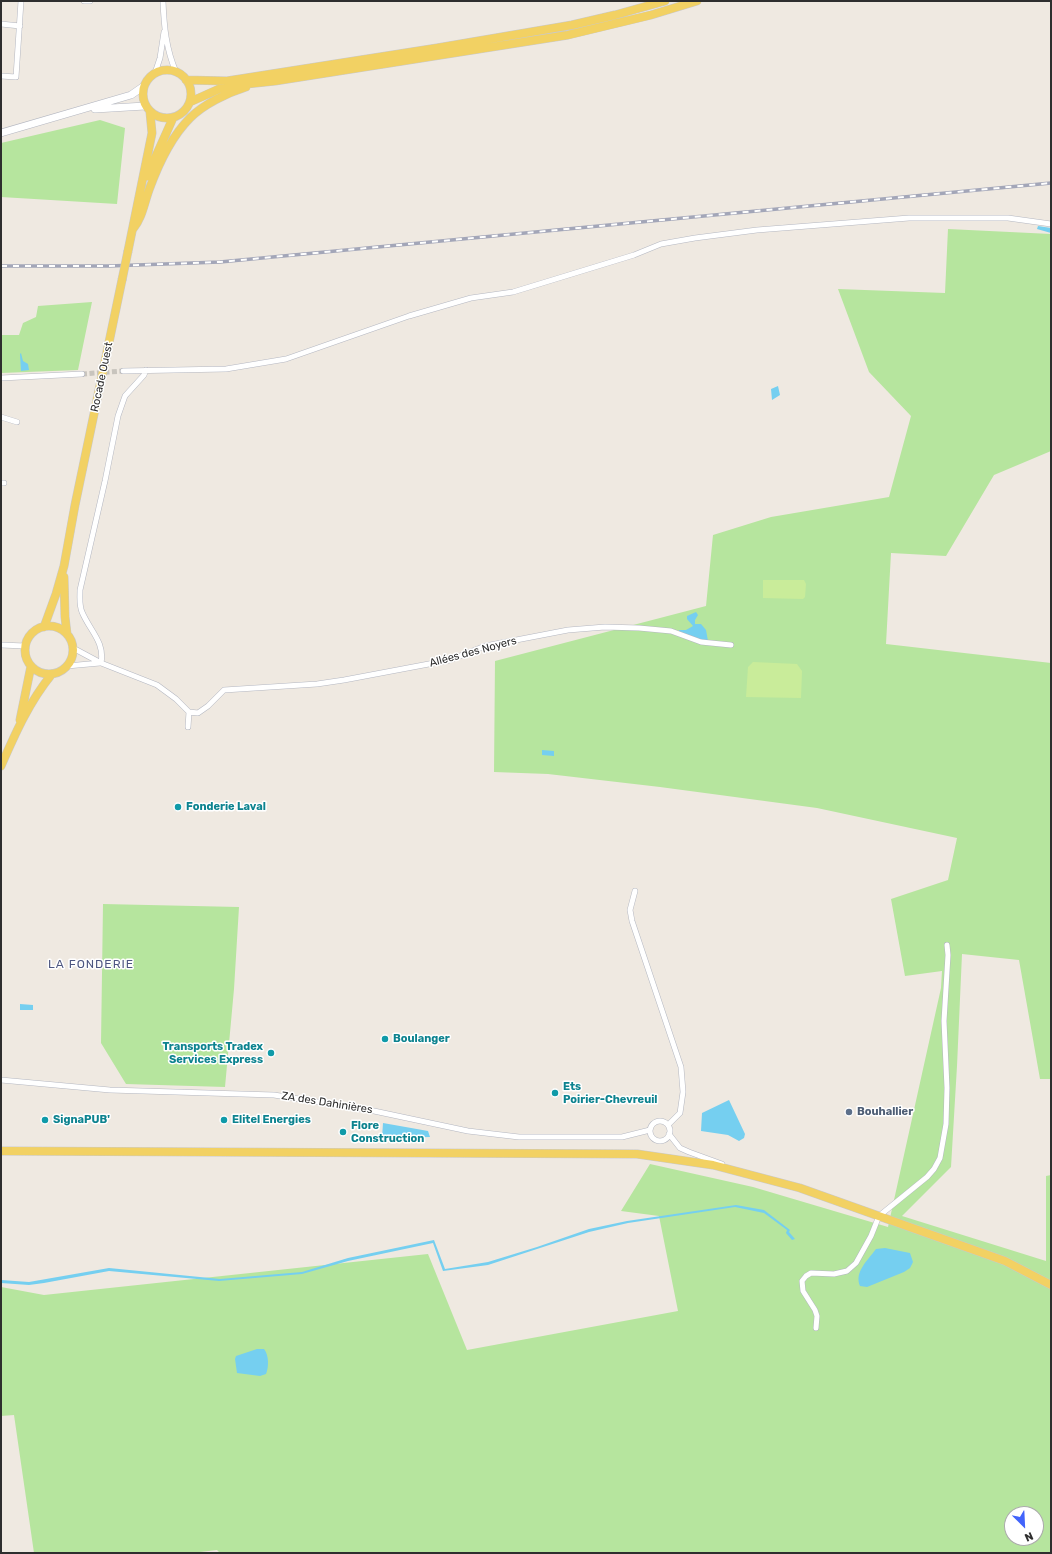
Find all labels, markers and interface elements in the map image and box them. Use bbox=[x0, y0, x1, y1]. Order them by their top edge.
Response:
street label: Rocade Ouest bbox=[88, 341, 116, 413]
street label: Allées des Noyers bbox=[428, 634, 518, 670]
place label: Fonderie Laval bbox=[186, 800, 266, 814]
marker: Fonderie Laval bbox=[173, 802, 183, 812]
district label: LA FONDERIE bbox=[48, 958, 134, 972]
place label: Boulanger bbox=[393, 1032, 450, 1046]
marker: Boulanger bbox=[380, 1034, 390, 1044]
place label: Transports Tradex Services Express bbox=[162, 1040, 263, 1066]
marker: Transports Tradex Services Express bbox=[266, 1048, 276, 1058]
place label: Ets Poirier-Chevreuil bbox=[563, 1080, 657, 1106]
marker: Ets Poirier-Chevreuil bbox=[550, 1088, 560, 1098]
street label: ZA des Dahinières bbox=[281, 1089, 373, 1117]
place label: Bouhallier bbox=[857, 1105, 913, 1119]
marker: Bouhallier bbox=[844, 1107, 854, 1117]
place label: SignaPUB' bbox=[53, 1113, 110, 1127]
place label: Elitel Energies bbox=[232, 1113, 311, 1127]
marker: SignaPUB' bbox=[40, 1115, 50, 1125]
marker: Elitel Energies bbox=[219, 1115, 229, 1125]
place label: Flore Construction bbox=[351, 1119, 424, 1145]
marker: Flore Construction bbox=[338, 1127, 348, 1137]
north arrow bbox=[1004, 1506, 1044, 1546]
text: N bbox=[1022, 1529, 1035, 1544]

